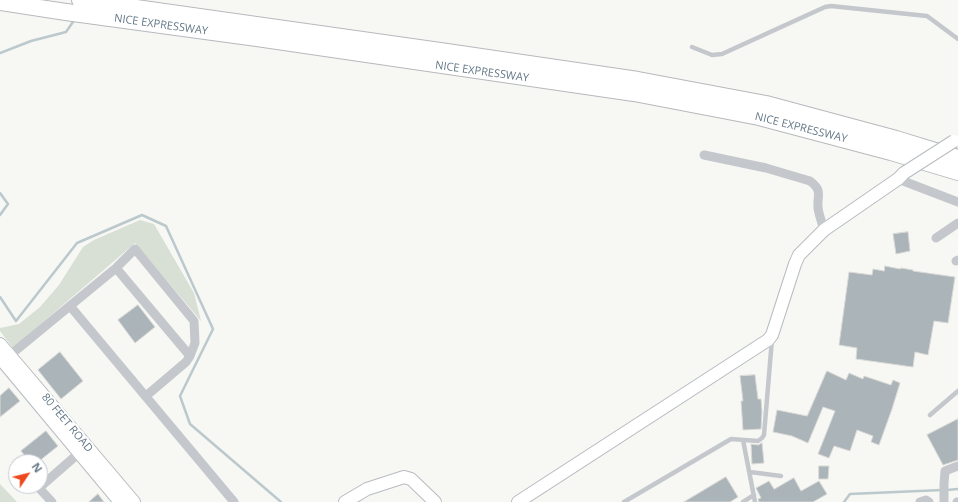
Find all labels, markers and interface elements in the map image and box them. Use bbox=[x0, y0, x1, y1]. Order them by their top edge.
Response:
street label: NICE EXPRESSWAY bbox=[113, 12, 209, 38]
street label: NICE EXPRESSWAY bbox=[434, 59, 530, 85]
street label: NICE EXPRESSWAY bbox=[754, 110, 848, 146]
street label: 80 FEET ROAD bbox=[39, 391, 95, 455]
north arrow bbox=[8, 454, 48, 494]
text: N bbox=[29, 459, 46, 475]

